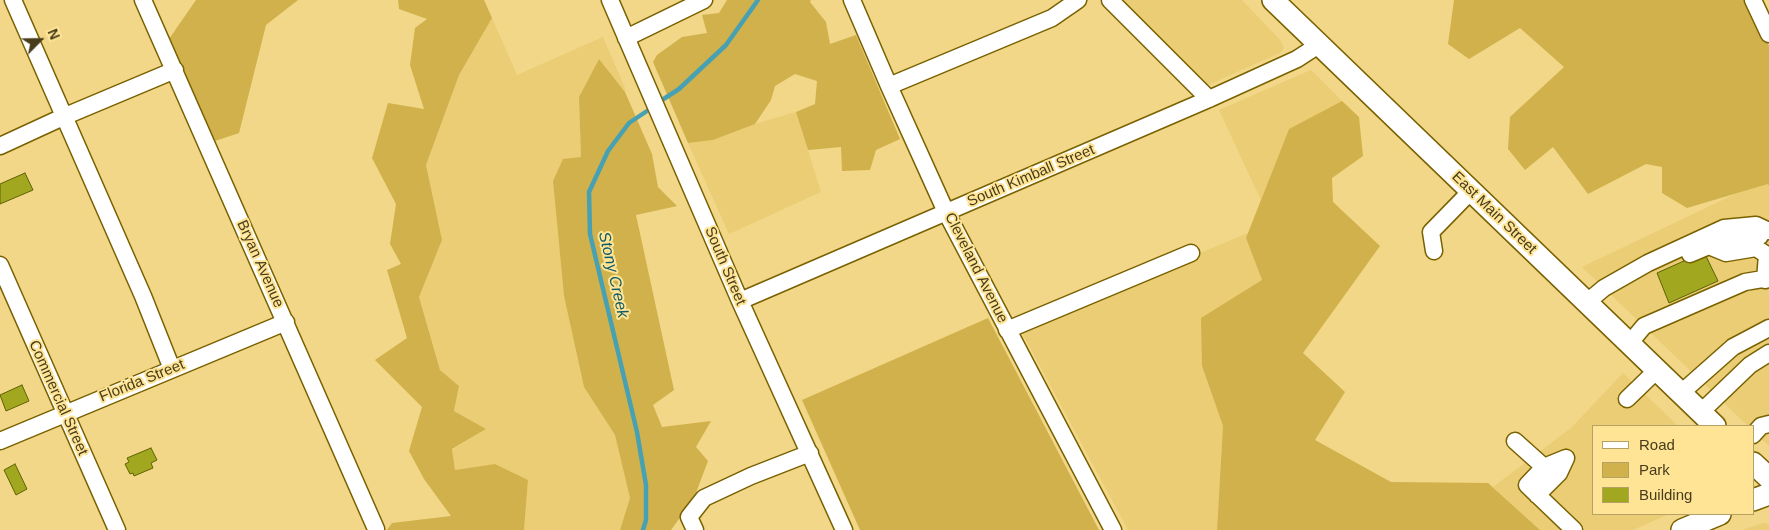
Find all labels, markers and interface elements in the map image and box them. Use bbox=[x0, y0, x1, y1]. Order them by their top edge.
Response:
north arrow bbox=[15, 15, 65, 65]
text: N bbox=[44, 26, 63, 42]
street label: South Kimball Street bbox=[965, 141, 1097, 211]
street label: East Main Street bbox=[1448, 168, 1540, 258]
street label: Cleveland Avenue bbox=[940, 210, 1012, 326]
street label: Bryan Avenue bbox=[233, 217, 287, 311]
street label: South Street bbox=[700, 224, 750, 308]
water label: Stony Creek bbox=[594, 230, 632, 320]
street label: Commercial Street bbox=[25, 338, 91, 458]
street label: Florida Street bbox=[97, 356, 187, 406]
legend bbox=[1592, 425, 1754, 515]
text: Road bbox=[1639, 436, 1675, 453]
text: Park bbox=[1639, 461, 1670, 478]
text: Building bbox=[1639, 486, 1692, 503]

